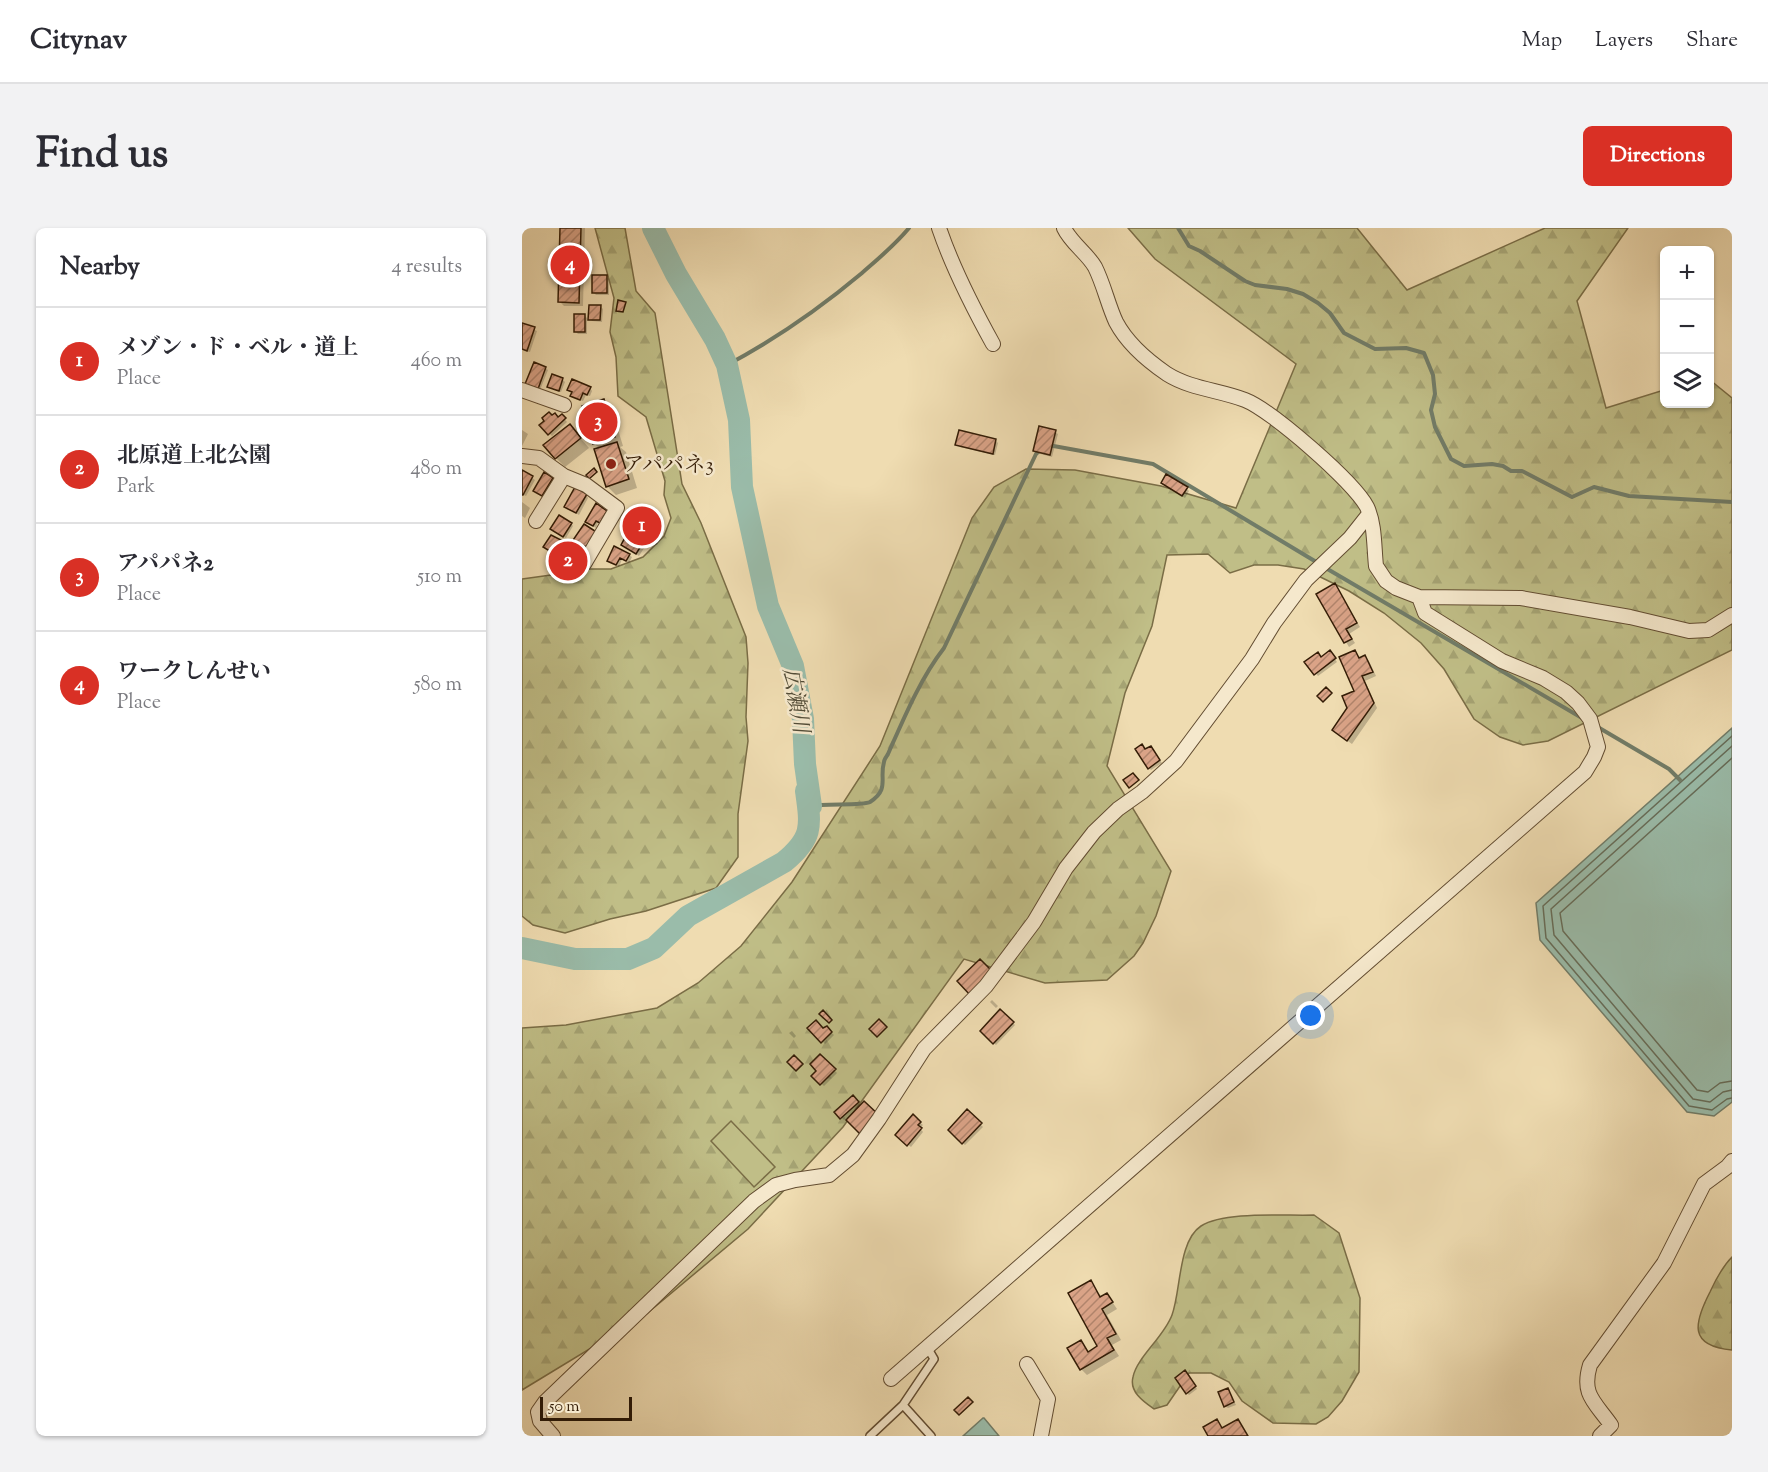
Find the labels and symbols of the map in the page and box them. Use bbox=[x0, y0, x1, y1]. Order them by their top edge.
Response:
pin: 4 bbox=[550, 243, 590, 288]
pin: 3 bbox=[578, 400, 618, 444]
place label: アパパネ3 bbox=[623, 451, 714, 481]
marker: アパパネ3 bbox=[604, 457, 618, 471]
pin: 1 bbox=[622, 504, 662, 548]
pin: 2 bbox=[548, 538, 588, 584]
water label: 広瀬川 bbox=[773, 665, 816, 738]
your location bbox=[1296, 1001, 1325, 1030]
scale bar bbox=[540, 1394, 632, 1422]

